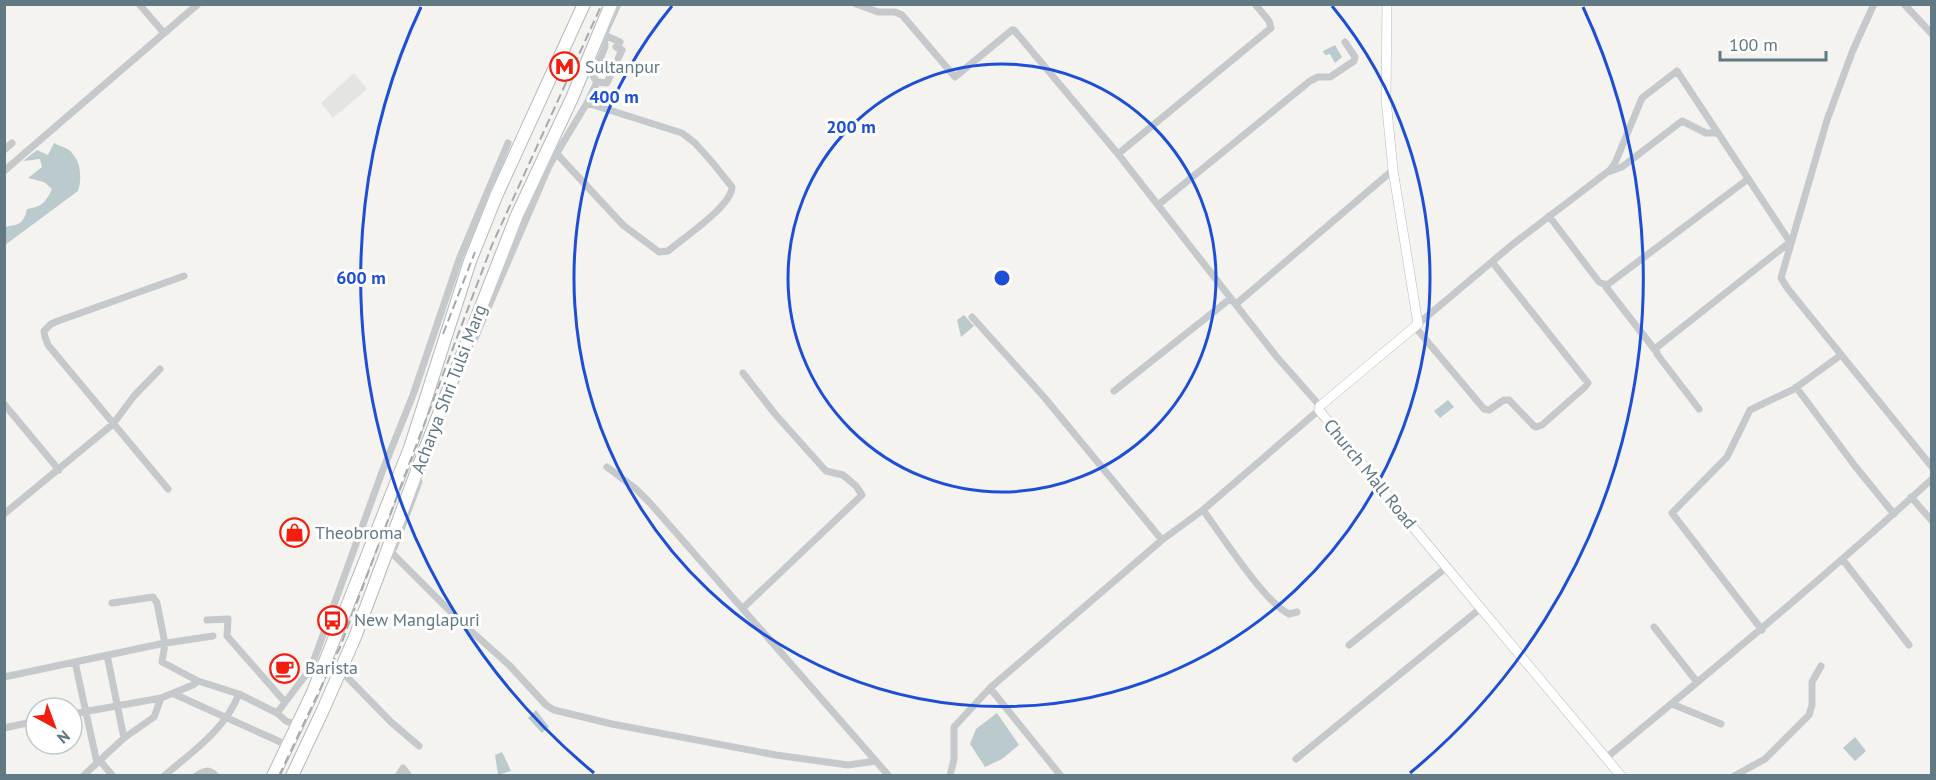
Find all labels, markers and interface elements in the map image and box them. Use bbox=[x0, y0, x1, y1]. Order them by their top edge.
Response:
scale bar bbox=[1720, 24, 1826, 62]
text: 100 m bbox=[1729, 33, 1778, 56]
metro station icon: Sultanpur bbox=[548, 51, 580, 83]
place label: Sultanpur bbox=[585, 55, 660, 78]
text: 400 m bbox=[589, 85, 639, 108]
text: 200 m bbox=[826, 115, 876, 138]
text: 600 m bbox=[336, 266, 386, 289]
centre of rings bbox=[992, 268, 1012, 288]
street label: Acharya Shri Tulsi Marg bbox=[406, 301, 491, 477]
street label: Church Mall Road bbox=[1319, 414, 1422, 534]
shop icon: Theobroma bbox=[278, 517, 310, 549]
place label: Theobroma bbox=[315, 521, 402, 544]
bus stop icon: New Manglapuri bbox=[317, 604, 349, 636]
place label: New Manglapuri bbox=[354, 608, 480, 631]
cafe icon: Barista bbox=[268, 652, 300, 684]
place label: Barista bbox=[305, 656, 358, 679]
north arrow bbox=[24, 696, 84, 756]
text: N bbox=[53, 726, 74, 748]

